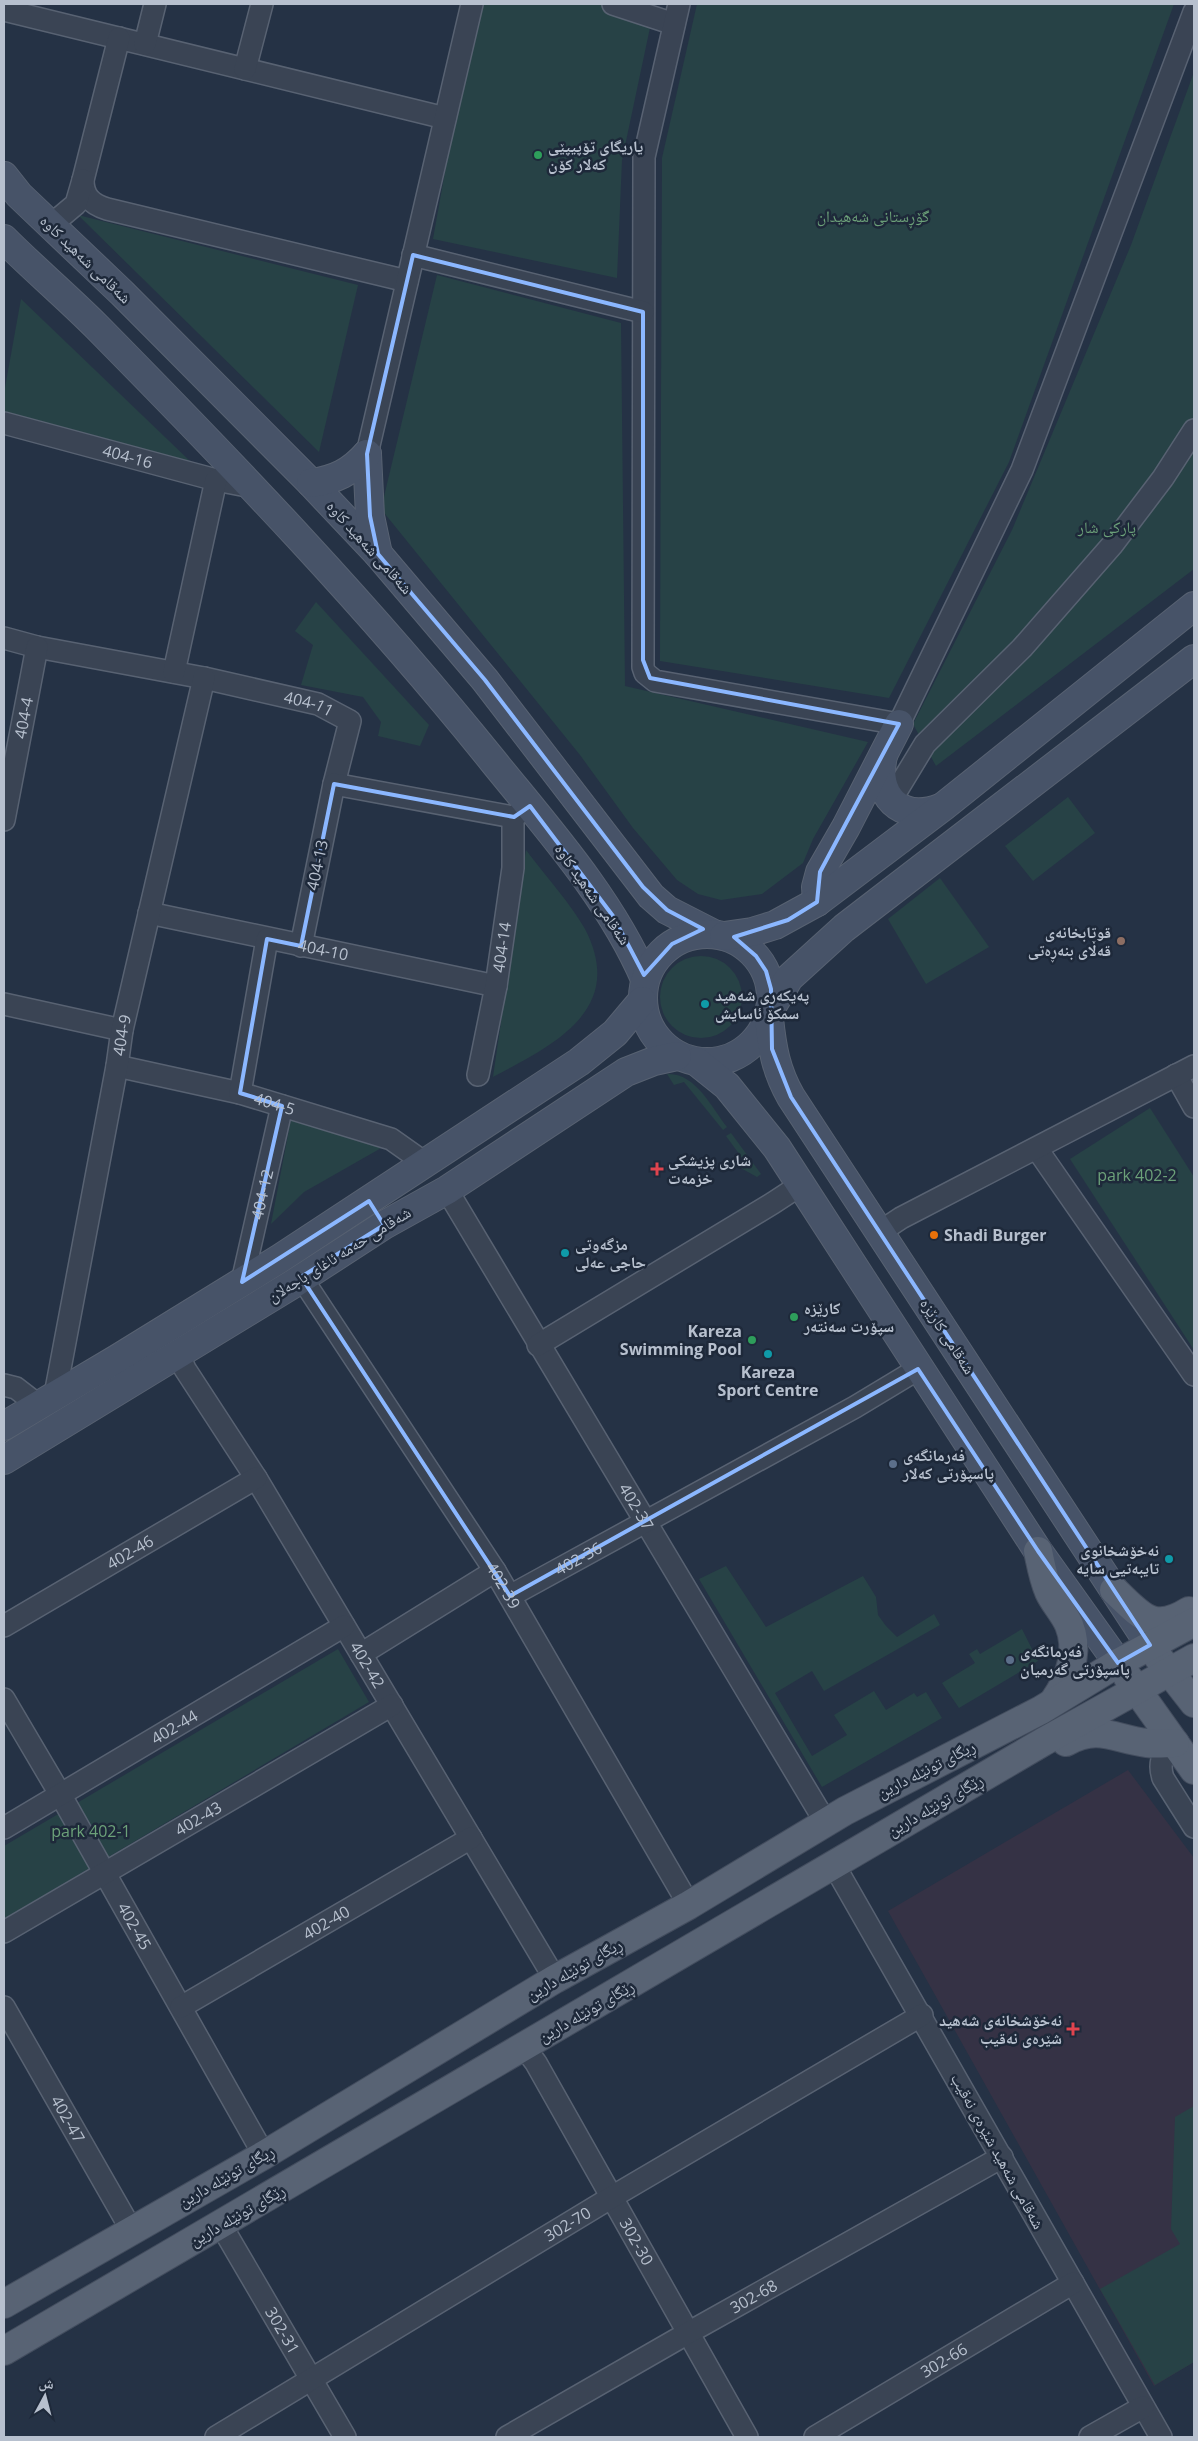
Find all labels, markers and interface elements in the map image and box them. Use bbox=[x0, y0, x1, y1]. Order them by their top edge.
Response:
place label: یاریگای تۆپیپێی کەلار کۆن bbox=[548, 135, 643, 175]
marker: یاریگای تۆپیپێی کەلار کۆن bbox=[532, 149, 544, 161]
park label: گۆڕستانی شەهیدان bbox=[817, 205, 930, 229]
street label: شەقامی شەهید کاوە bbox=[36, 210, 136, 308]
street label: 404-16 bbox=[100, 439, 155, 473]
street label: شەقامی شەهید کاوە bbox=[322, 495, 418, 599]
park label: پارکی شار bbox=[1077, 516, 1136, 538]
street label: 404-11 bbox=[282, 686, 338, 721]
street label: 404-4 bbox=[9, 695, 38, 740]
street label: 404-13 bbox=[301, 838, 333, 892]
street label: شەقامی شەهید کاوە bbox=[550, 839, 636, 949]
street label: 404-14 bbox=[487, 920, 516, 974]
place label: قوتابخانەی قەڵای بنەڕەتی bbox=[1028, 921, 1111, 963]
street label: 404-10 bbox=[296, 934, 350, 966]
marker: قوتابخانەی قەڵای بنەڕەتی bbox=[1115, 935, 1127, 947]
place label: پەیکەری شەهید سمکۆ ئاسایش bbox=[715, 984, 809, 1024]
marker: پەیکەری شەهید سمکۆ ئاسایش bbox=[699, 998, 711, 1010]
street label: 404-9 bbox=[108, 1012, 136, 1057]
street label: 404-5 bbox=[251, 1087, 298, 1120]
place label: شاری پزیشکی خزمەت bbox=[668, 1149, 751, 1189]
marker: شاری پزیشکی خزمەت bbox=[650, 1162, 664, 1176]
park label: park 402-2 bbox=[1097, 1164, 1177, 1186]
street label: 404-12 bbox=[246, 1167, 278, 1222]
street label: شەقامی حەمە ئاغای باجەلان bbox=[263, 1201, 415, 1307]
place label: Shadi Burger bbox=[944, 1224, 1046, 1246]
marker: Shadi Burger bbox=[928, 1229, 940, 1241]
place label: مزگەوتی حاجی عەلی bbox=[575, 1233, 646, 1273]
marker: مزگەوتی حاجی عەلی bbox=[559, 1247, 571, 1259]
street label: شەقامی کارێزە bbox=[915, 1294, 981, 1378]
place label: کارێزە سپۆرت سەنتەر bbox=[803, 1297, 894, 1337]
marker: کارێزە سپۆرت سەنتەر bbox=[788, 1311, 800, 1323]
place label: Kareza Swimming Pool bbox=[620, 1320, 742, 1360]
marker: Kareza Swimming Pool bbox=[746, 1334, 758, 1346]
marker: Kareza Sport Centre bbox=[762, 1348, 774, 1360]
place label: Kareza Sport Centre bbox=[717, 1361, 819, 1401]
place label: فەرمانگەی پاسپۆرتی کەلار bbox=[902, 1444, 994, 1484]
marker: فەرمانگەی پاسپۆرتی کەلار bbox=[887, 1458, 899, 1470]
street label: 402-37 bbox=[614, 1479, 659, 1534]
street label: 402-46 bbox=[102, 1530, 157, 1574]
street label: 402-36 bbox=[551, 1537, 606, 1580]
place label: نەخۆشخانوی تایبەتیی سایە bbox=[1076, 1539, 1160, 1579]
marker: نەخۆشخانوی تایبەتیی سایە bbox=[1163, 1553, 1175, 1565]
street label: 402-39 bbox=[481, 1558, 526, 1613]
street label: 402-42 bbox=[345, 1637, 390, 1692]
place label: فەرمانگەی پاسپۆرتی گەرمیان bbox=[1020, 1640, 1130, 1680]
marker: فەرمانگەی پاسپۆرتی گەرمیان bbox=[1004, 1654, 1016, 1666]
street label: 402-44 bbox=[147, 1704, 202, 1749]
street label: ڕیگای تونێلە دارین bbox=[873, 1735, 980, 1805]
street label: ڕێگای تونێلە دارین bbox=[883, 1769, 988, 1843]
street label: 402-43 bbox=[171, 1796, 226, 1841]
park label: park 402-1 bbox=[51, 1820, 131, 1842]
street label: 402-45 bbox=[113, 1899, 157, 1954]
street label: 402-40 bbox=[299, 1900, 354, 1945]
street label: ڕیگای تونێلە دارین bbox=[522, 1933, 627, 2007]
street label: ڕێگای تونێلە دارین bbox=[534, 1975, 639, 2049]
place label: نەخۆشخانەی شەهید شێرەی نەقیب bbox=[939, 2009, 1062, 2049]
marker: نەخۆشخانەی شەهید شێرەی نەقیب bbox=[1066, 2022, 1080, 2036]
street label: شەقامی شەهید شێرەی نەقیب bbox=[946, 2069, 1050, 2233]
street label: 402-47 bbox=[46, 2091, 90, 2147]
street label: ڕیگای تونێلە دارین bbox=[174, 2140, 279, 2214]
street label: ڕێگای تونێلە دارین bbox=[185, 2179, 290, 2253]
street label: 302-70 bbox=[540, 2201, 595, 2247]
street label: 302-30 bbox=[615, 2214, 659, 2269]
street label: 302-68 bbox=[726, 2274, 781, 2318]
street label: 302-31 bbox=[260, 2303, 305, 2358]
street label: 302-66 bbox=[916, 2338, 971, 2383]
north arrow bbox=[20, 2371, 70, 2421]
text: ش bbox=[38, 2372, 55, 2393]

